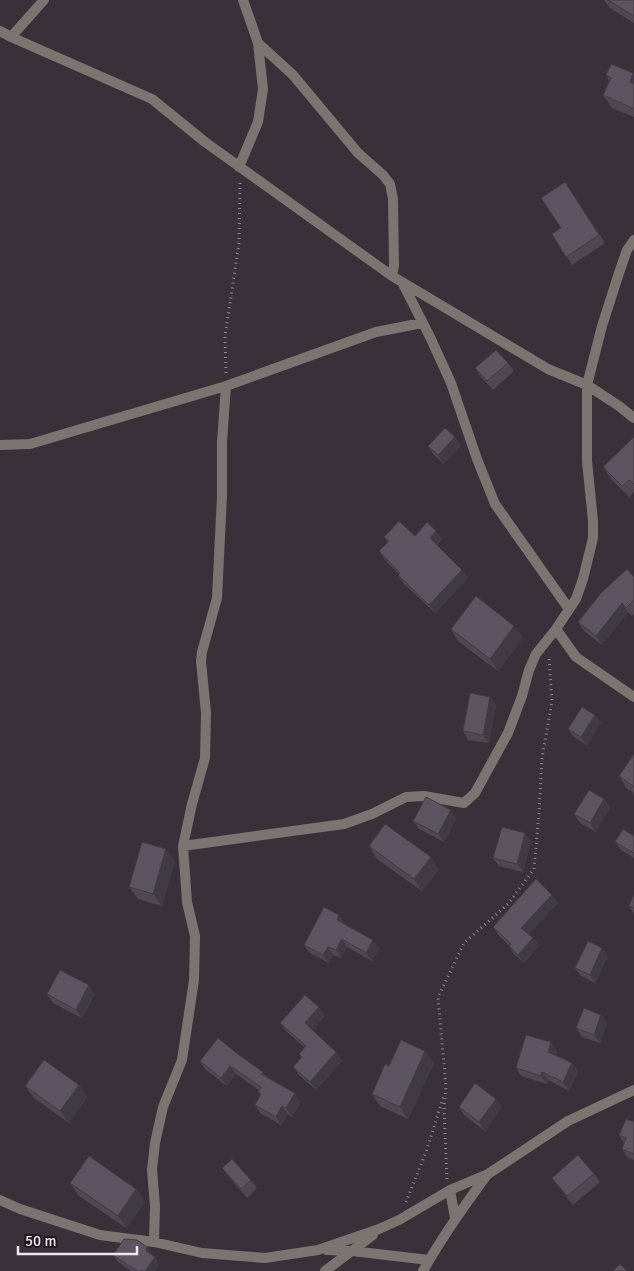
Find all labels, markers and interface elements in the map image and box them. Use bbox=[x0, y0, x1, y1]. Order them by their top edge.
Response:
scale bar bbox=[18, 1224, 136, 1256]
text: 50 m bbox=[25, 1232, 56, 1250]

